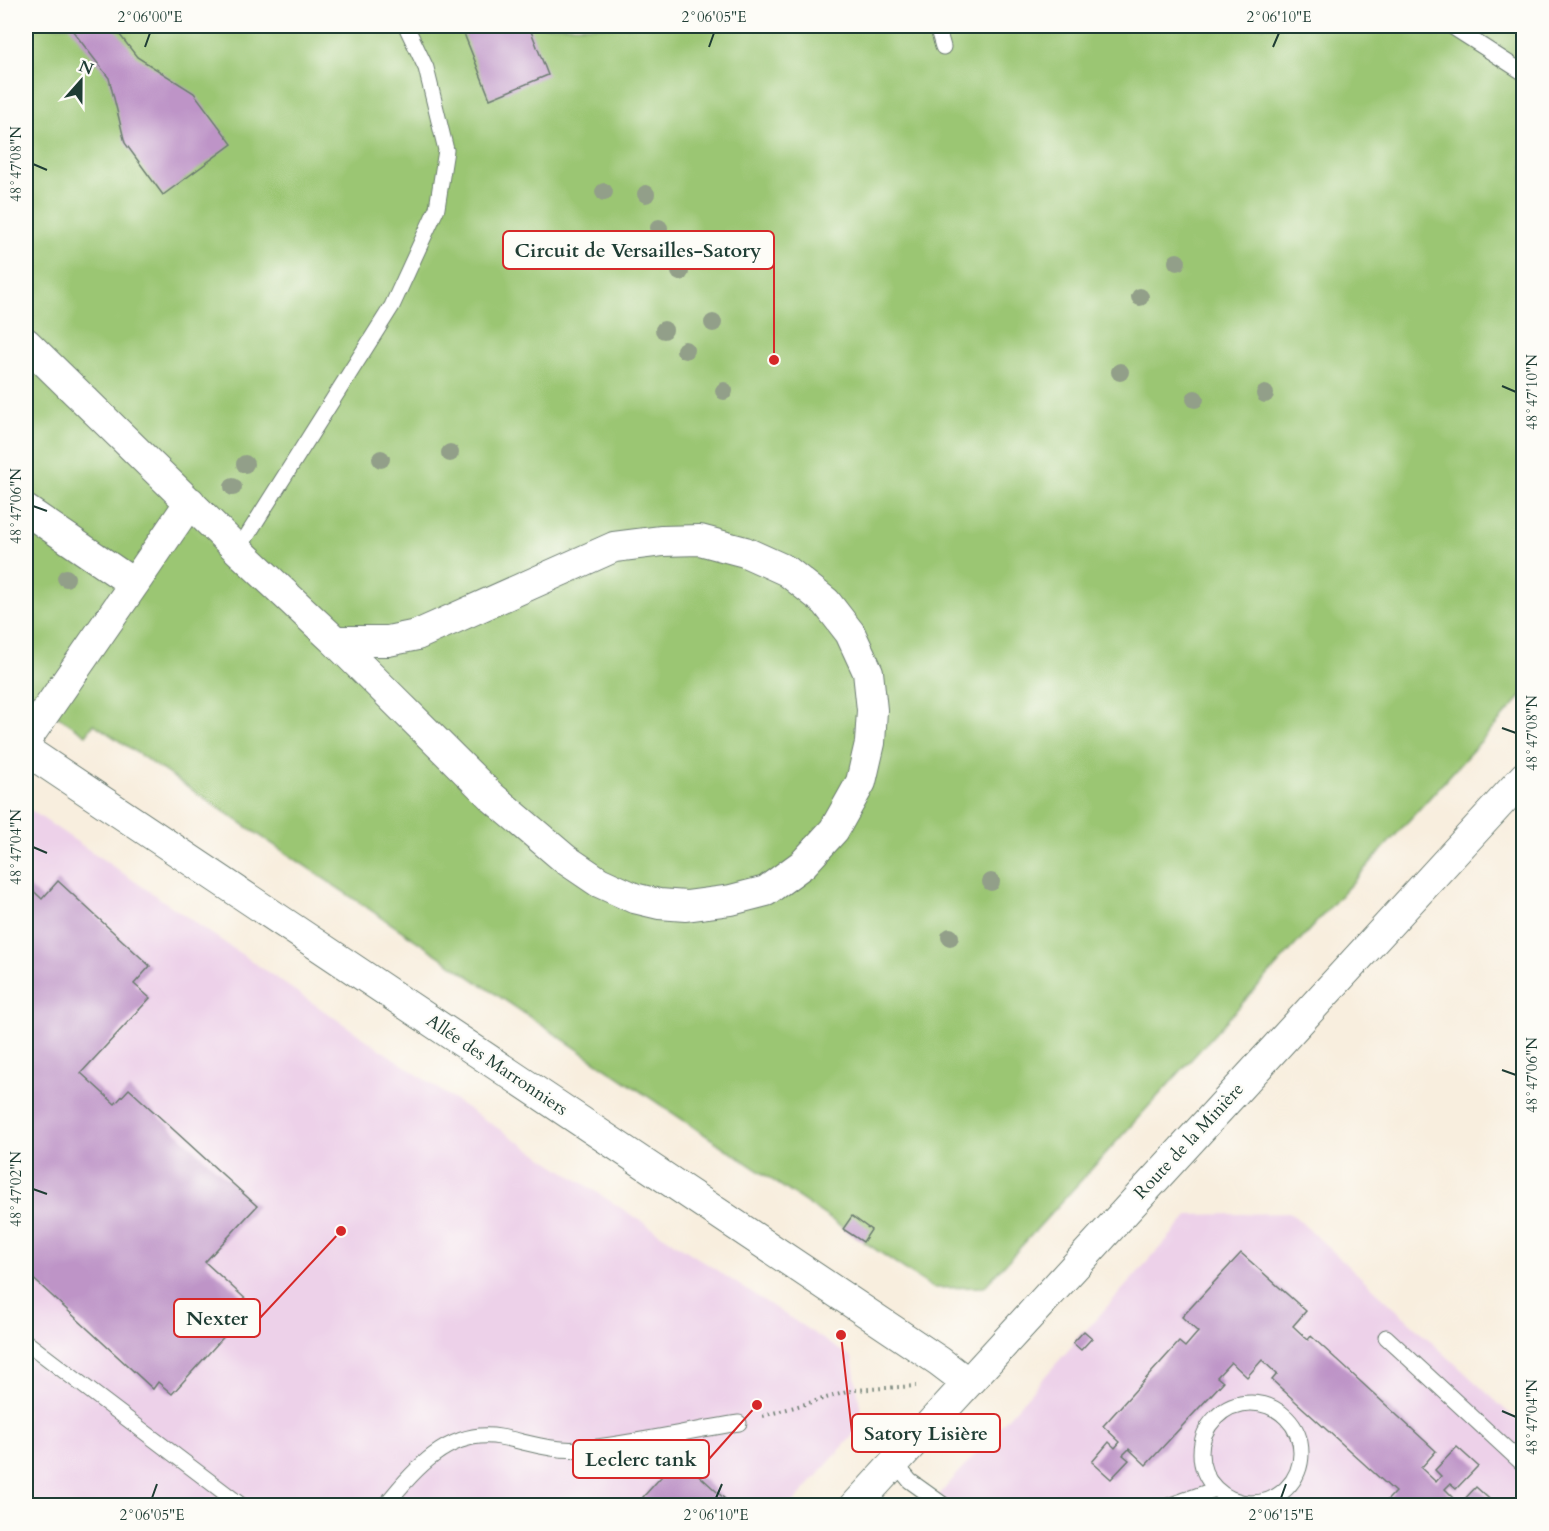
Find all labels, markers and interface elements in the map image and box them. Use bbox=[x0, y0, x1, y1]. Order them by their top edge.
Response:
text: 2°06'00"E bbox=[118, 7, 182, 27]
text: 2°06'05"E bbox=[682, 7, 746, 27]
text: 2°06'10"E bbox=[1247, 7, 1311, 27]
north arrow bbox=[51, 51, 111, 111]
text: N bbox=[76, 55, 97, 81]
text: 48°47'08"N bbox=[6, 126, 26, 202]
callout: Circuit de Versailles-Satory bbox=[503, 231, 774, 269]
text: Circuit de Versailles-Satory bbox=[515, 237, 762, 264]
text: 48°47'10"N bbox=[1522, 354, 1542, 430]
text: 48°47'06"N bbox=[6, 468, 26, 544]
text: 48°47'08"N bbox=[1522, 695, 1542, 771]
text: 48°47'04"N bbox=[6, 809, 26, 885]
street label: Allée des Marronniers bbox=[421, 1008, 573, 1122]
text: 48°47'06"N bbox=[1522, 1037, 1542, 1113]
street label: Route de la Minière bbox=[1128, 1077, 1250, 1205]
text: 48°47'02"N bbox=[6, 1151, 26, 1227]
callout: Nexter bbox=[174, 1299, 260, 1337]
text: Nexter bbox=[186, 1305, 249, 1332]
text: 48°47'04"N bbox=[1522, 1379, 1542, 1455]
callout: Satory Lisière bbox=[852, 1414, 1000, 1452]
text: Satory Lisière bbox=[864, 1420, 988, 1447]
callout: Leclerc tank bbox=[573, 1440, 709, 1478]
text: Leclerc tank bbox=[585, 1446, 698, 1473]
text: 2°06'05"E bbox=[120, 1505, 184, 1525]
text: 2°06'10"E bbox=[684, 1505, 748, 1525]
text: 2°06'15"E bbox=[1249, 1505, 1313, 1525]

